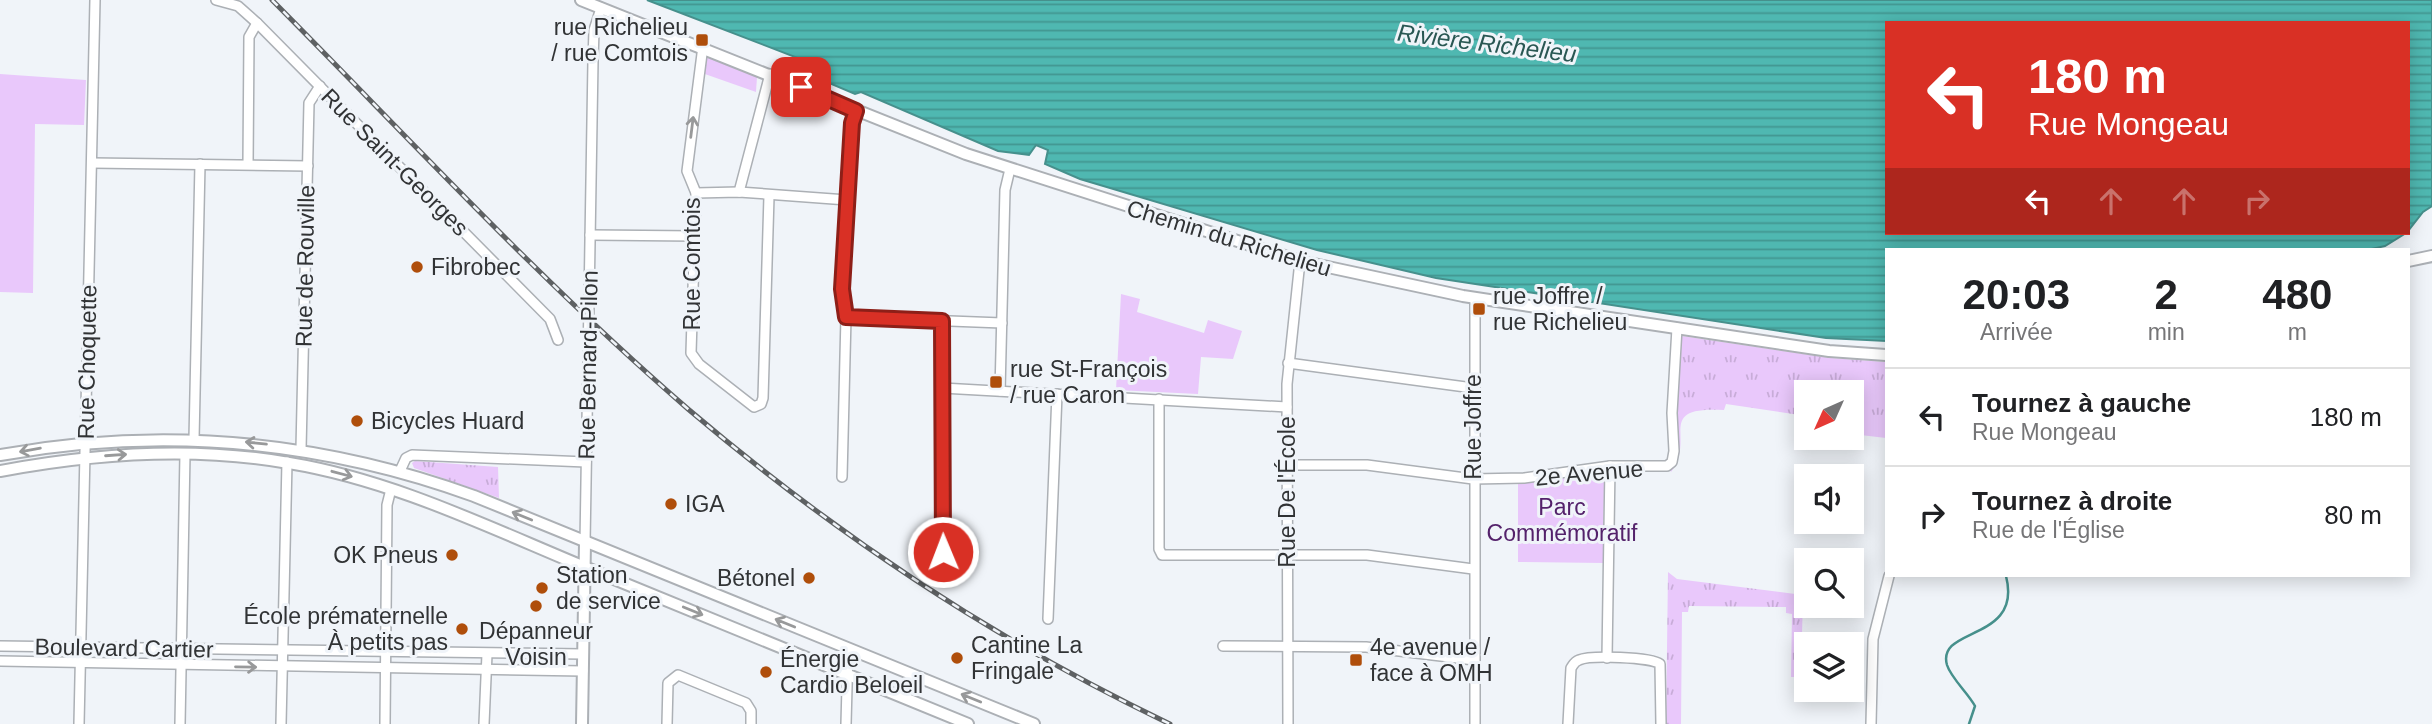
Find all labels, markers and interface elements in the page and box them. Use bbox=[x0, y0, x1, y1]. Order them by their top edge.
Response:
place label: rue Richelieu / rue Comtois bbox=[551, 14, 688, 66]
water label: Rivière Richelieu bbox=[1396, 19, 1578, 67]
marker: rue Richelieu / rue Comtois bbox=[694, 32, 710, 48]
icon: left bbox=[1913, 49, 2004, 140]
text: 180 m bbox=[2028, 49, 2167, 103]
pin bbox=[771, 57, 831, 117]
icon: arrive bbox=[782, 68, 820, 106]
street label: Rue Saint-Georges bbox=[316, 83, 474, 241]
text: Rue Mongeau bbox=[2028, 106, 2229, 142]
one-way arrow bbox=[685, 116, 698, 139]
icon: left bbox=[2019, 182, 2057, 220]
icon: ahead bbox=[2092, 182, 2130, 220]
icon: ahead bbox=[2165, 182, 2203, 220]
icon: right bbox=[2238, 182, 2276, 220]
street label: Rue de Rouville bbox=[291, 185, 319, 347]
street label: Chemin du Richelieu bbox=[1124, 195, 1334, 281]
street label: Rue Comtois bbox=[679, 198, 705, 330]
place label: Fibrobec bbox=[431, 254, 520, 280]
marker: Fibrobec bbox=[409, 259, 425, 275]
street label: Rue Bernard-Pilon bbox=[573, 270, 603, 460]
text: 20:03 bbox=[1963, 271, 2070, 318]
text: 2 bbox=[2154, 271, 2178, 318]
text: 480 bbox=[2262, 271, 2332, 318]
place label: rue Joffre / rue Richelieu bbox=[1493, 283, 1627, 335]
street label: Rue Choquette bbox=[73, 284, 101, 440]
marker: rue Joffre / rue Richelieu bbox=[1471, 301, 1487, 317]
text: Arrivée bbox=[1980, 319, 2053, 345]
text: min bbox=[2148, 319, 2185, 345]
text: m bbox=[2288, 319, 2307, 345]
place label: rue St-François / rue Caron bbox=[1010, 356, 1167, 408]
marker: rue St-François / rue Caron bbox=[988, 374, 1004, 390]
street label: Rue Joffre bbox=[1460, 374, 1486, 480]
north arrow bbox=[1794, 380, 1864, 450]
map controls bbox=[1794, 380, 1864, 702]
text: Tournez à gauche bbox=[1972, 388, 2191, 418]
icon: left bbox=[1913, 398, 1951, 436]
text: 180 m bbox=[2310, 402, 2382, 432]
place label: Bicycles Huard bbox=[371, 408, 524, 434]
marker: Bicycles Huard bbox=[349, 413, 365, 429]
street label: Rue De l'École bbox=[1274, 416, 1300, 568]
text: Rue Mongeau bbox=[1972, 419, 2117, 445]
one-way arrow bbox=[246, 437, 268, 450]
one-way arrow bbox=[19, 444, 42, 457]
one-way arrow bbox=[104, 448, 127, 461]
street label: 2e Avenue bbox=[1534, 455, 1644, 491]
button: sound bbox=[1794, 464, 1864, 534]
one-way arrow bbox=[330, 468, 353, 481]
text: Tournez à droite bbox=[1972, 486, 2172, 516]
place label: IGA bbox=[685, 491, 725, 517]
park label: Parc Commémoratif bbox=[1487, 494, 1638, 546]
marker: IGA bbox=[663, 496, 679, 512]
icon: right bbox=[1913, 496, 1951, 534]
text: 80 m bbox=[2324, 500, 2382, 530]
one-way arrow bbox=[512, 508, 533, 521]
position arrow bbox=[906, 515, 980, 589]
text: Rue de l'Église bbox=[1972, 517, 2125, 543]
place label: OK Pneus bbox=[333, 542, 438, 568]
marker: OK Pneus bbox=[444, 547, 460, 563]
button: search bbox=[1794, 548, 1864, 618]
place label: Station de service bbox=[556, 562, 661, 614]
place label: Bétonel bbox=[717, 565, 795, 591]
marker: Bétonel bbox=[801, 570, 817, 586]
marker: Station de service bbox=[534, 580, 550, 596]
marker: Dépanneur Voisin bbox=[528, 598, 544, 614]
place label: École prématernelle À petits pas bbox=[243, 603, 448, 655]
one-way arrow bbox=[682, 606, 703, 619]
one-way arrow bbox=[775, 616, 797, 629]
place label: Dépanneur Voisin bbox=[479, 618, 593, 670]
marker: École prématernelle À petits pas bbox=[454, 621, 470, 637]
place label: Cantine La Fringale bbox=[971, 632, 1082, 684]
button: layers bbox=[1794, 632, 1864, 702]
street label: Boulevard Cartier bbox=[34, 633, 214, 663]
place label: 4e avenue / face à OMH bbox=[1370, 634, 1493, 686]
place label: Énergie Cardio Beloeil bbox=[780, 646, 923, 698]
marker: Cantine La Fringale bbox=[949, 650, 965, 666]
marker: 4e avenue / face à OMH bbox=[1348, 652, 1364, 668]
one-way arrow bbox=[234, 660, 257, 674]
marker: Énergie Cardio Beloeil bbox=[758, 664, 774, 680]
one-way arrow bbox=[961, 691, 982, 704]

